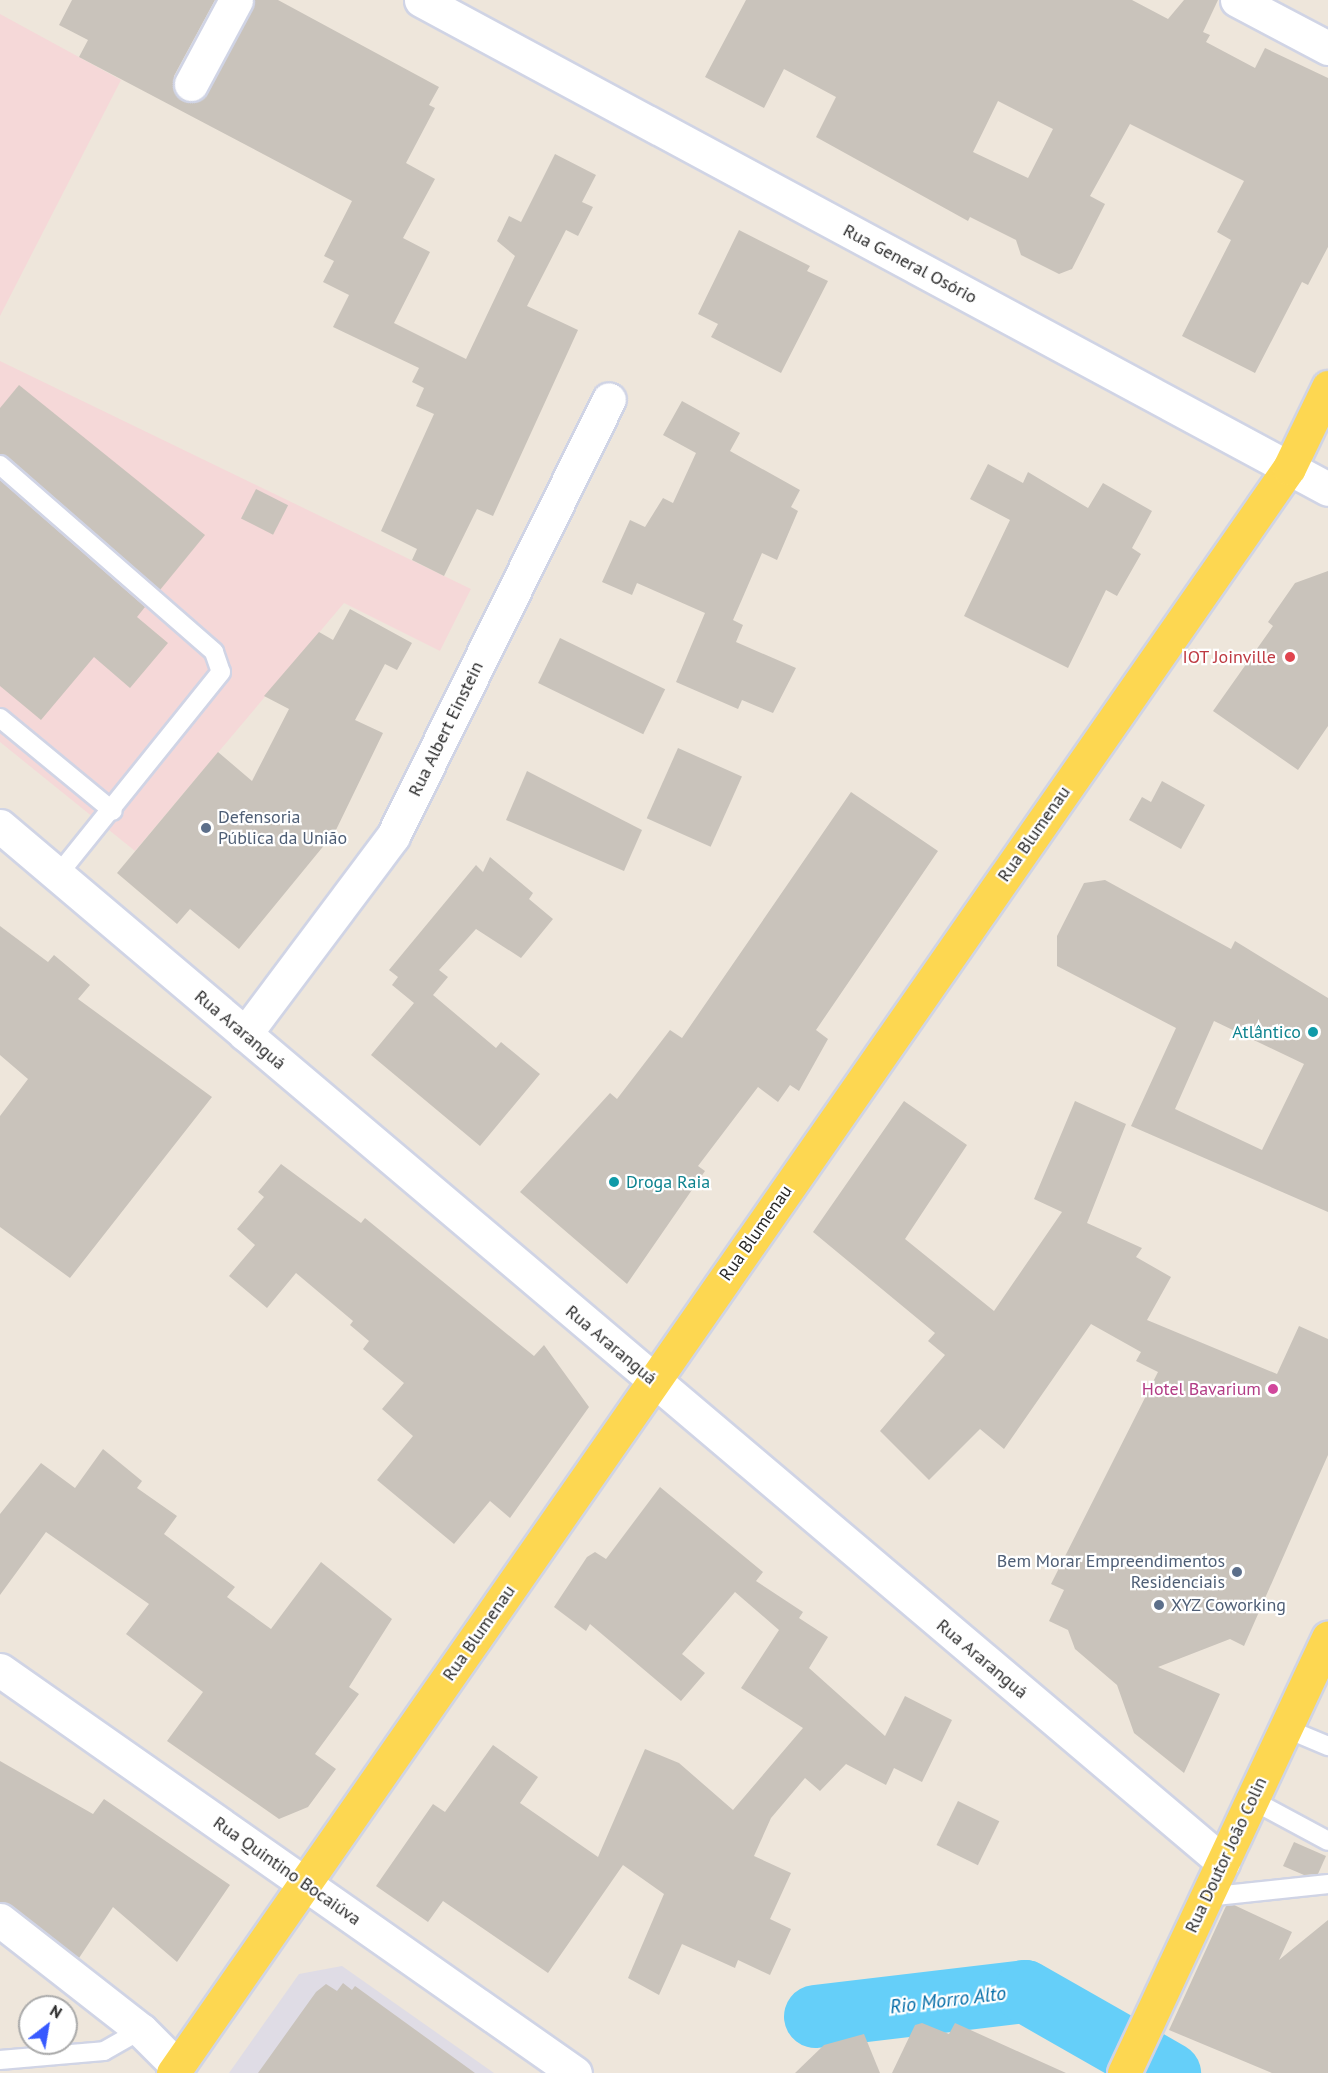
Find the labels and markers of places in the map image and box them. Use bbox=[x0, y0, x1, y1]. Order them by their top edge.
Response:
place label: IOT Joinville bbox=[1182, 646, 1276, 668]
marker: IOT Joinville bbox=[1281, 648, 1299, 666]
place label: Defensoria Pública da União bbox=[218, 807, 347, 850]
marker: Defensoria Pública da União bbox=[199, 821, 213, 835]
place label: Atlântico bbox=[1232, 1021, 1301, 1043]
marker: Atlântico bbox=[1306, 1025, 1320, 1039]
place label: Droga Raia bbox=[626, 1171, 710, 1193]
marker: Droga Raia bbox=[607, 1175, 621, 1189]
place label: Hotel Bavarium bbox=[1142, 1378, 1261, 1400]
marker: Hotel Bavarium bbox=[1266, 1382, 1280, 1396]
place label: Bem Morar Empreendimentos Residenciais bbox=[997, 1551, 1225, 1594]
marker: Bem Morar Empreendimentos Residenciais bbox=[1230, 1565, 1244, 1579]
place label: XYZ Coworking bbox=[1171, 1594, 1287, 1616]
marker: XYZ Coworking bbox=[1152, 1598, 1166, 1612]

